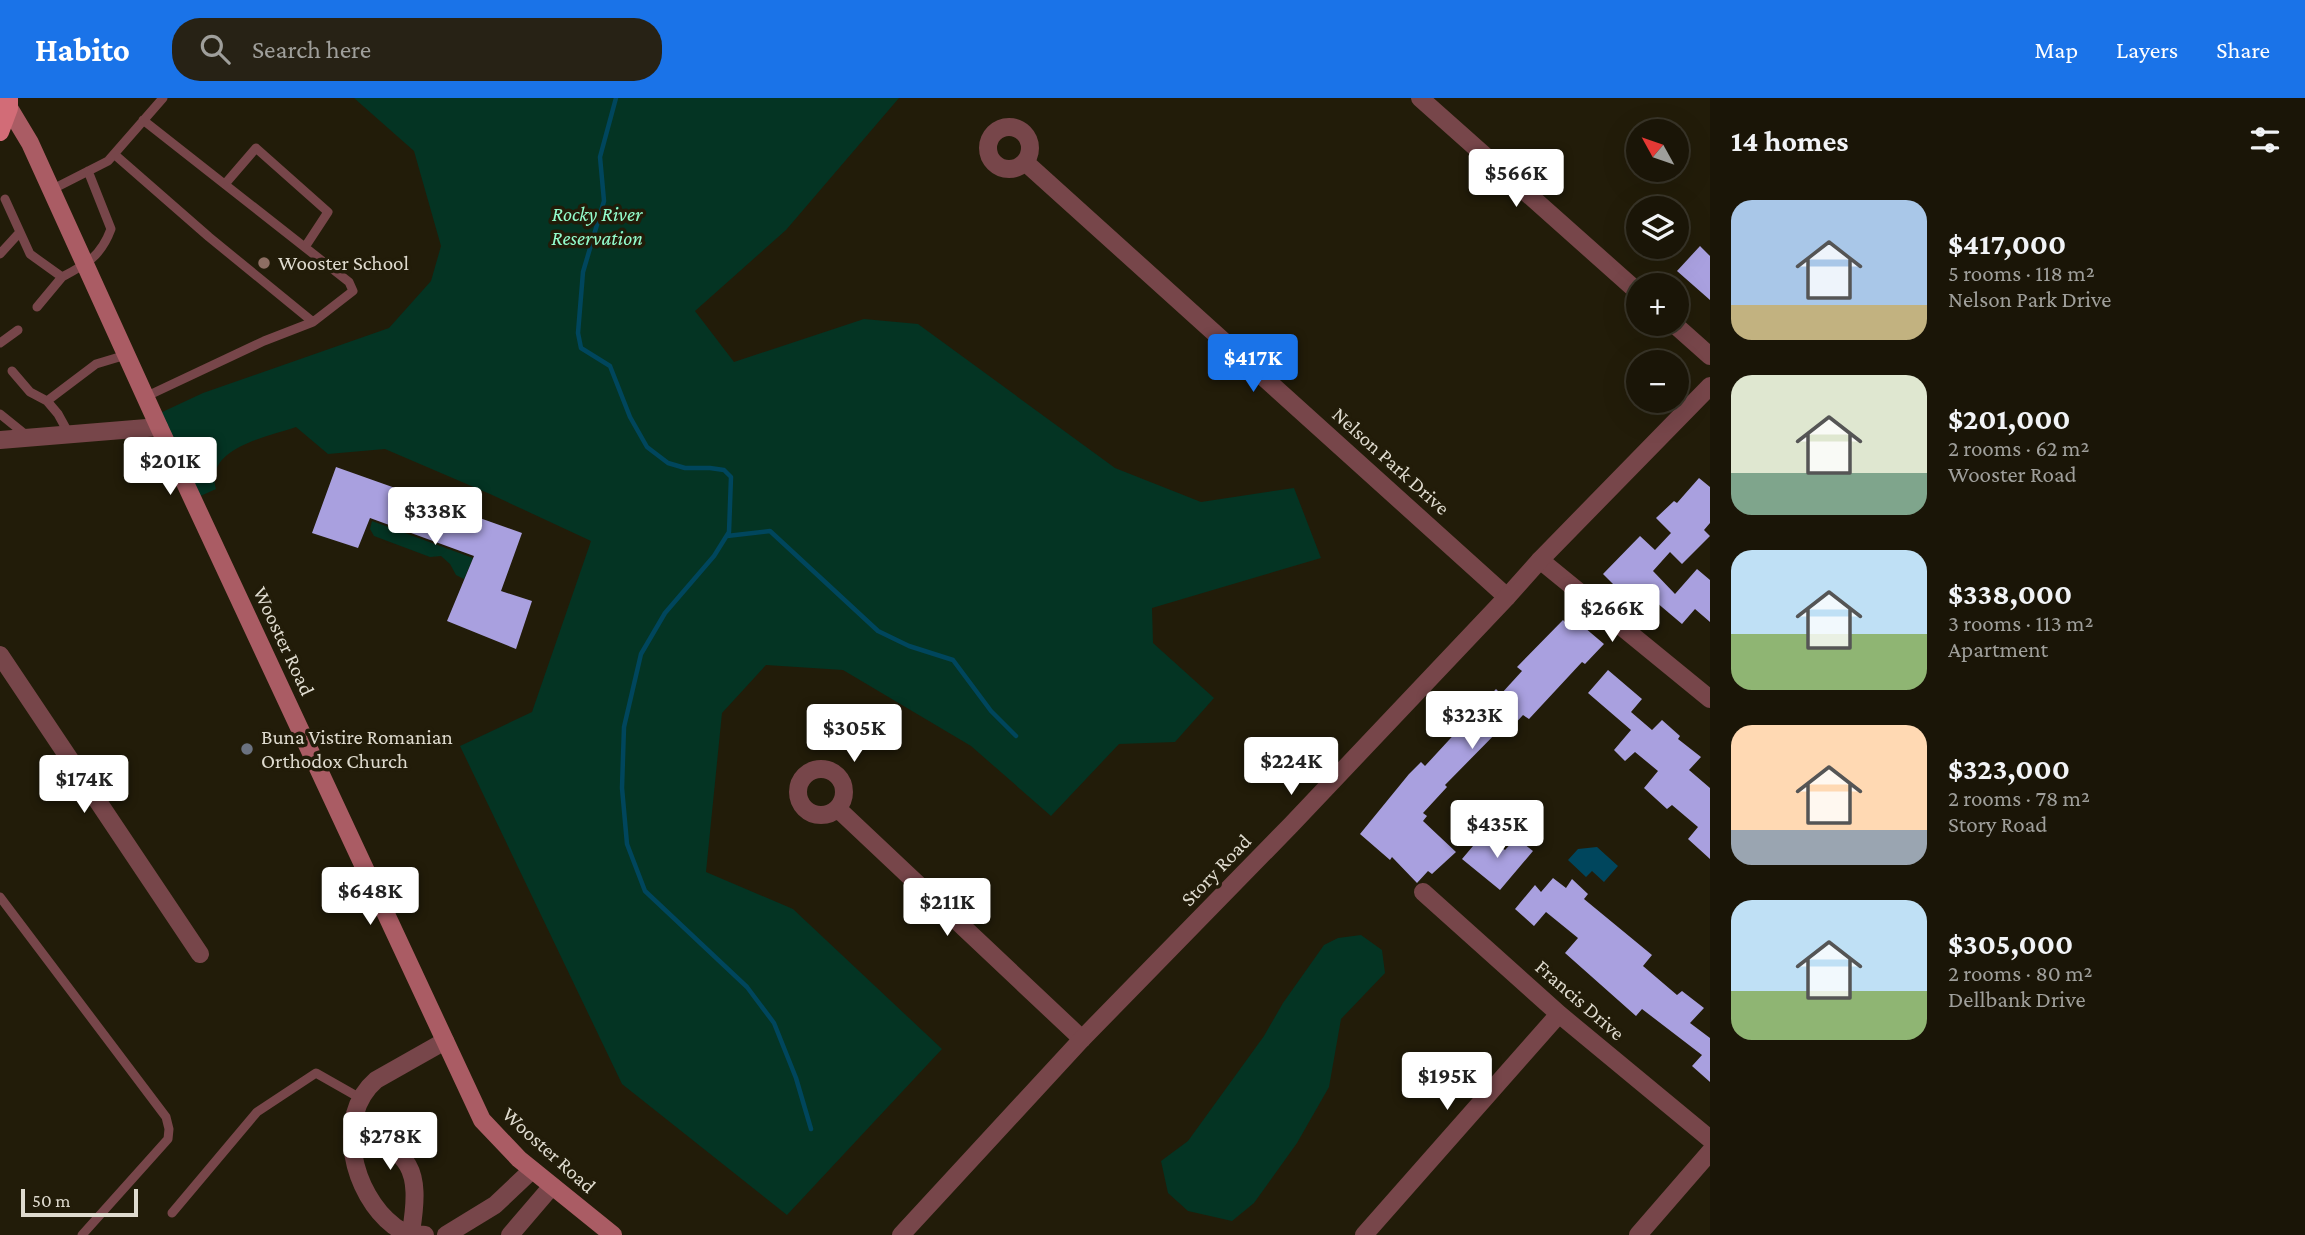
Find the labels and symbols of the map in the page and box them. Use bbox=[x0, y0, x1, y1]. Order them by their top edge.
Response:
north arrow bbox=[1626, 119, 1689, 182]
pin: $566K bbox=[1467, 150, 1565, 209]
park label: Rocky River Reservation bbox=[551, 202, 643, 250]
place label: Wooster School bbox=[278, 251, 409, 275]
marker: Wooster School bbox=[256, 255, 272, 271]
pin: $417K bbox=[1204, 334, 1302, 394]
street label: Nelson Park Drive bbox=[1328, 402, 1454, 520]
pin: $201K bbox=[121, 438, 219, 497]
pin: $338K bbox=[386, 488, 484, 547]
street label: Wooster Road bbox=[248, 583, 320, 699]
pin: $266K bbox=[1563, 584, 1661, 644]
pin: $323K bbox=[1423, 692, 1521, 751]
pin: $305K bbox=[805, 704, 903, 764]
place label: Buna Vistire Romanian Orthodox Church bbox=[261, 725, 453, 773]
pin: $224K bbox=[1242, 738, 1340, 797]
marker: Buna Vistire Romanian Orthodox Church bbox=[239, 741, 255, 757]
pin: $174K bbox=[35, 756, 133, 815]
pin: $435K bbox=[1448, 800, 1546, 860]
street label: Story Road bbox=[1176, 829, 1256, 911]
pin: $648K bbox=[321, 868, 419, 927]
pin: $211K bbox=[898, 878, 996, 938]
street label: Francis Drive bbox=[1530, 955, 1630, 1045]
pin: $195K bbox=[1398, 1052, 1496, 1112]
street label: Wooster Road bbox=[497, 1102, 601, 1198]
pin: $278K bbox=[341, 1112, 439, 1172]
scale bar bbox=[21, 1186, 138, 1218]

